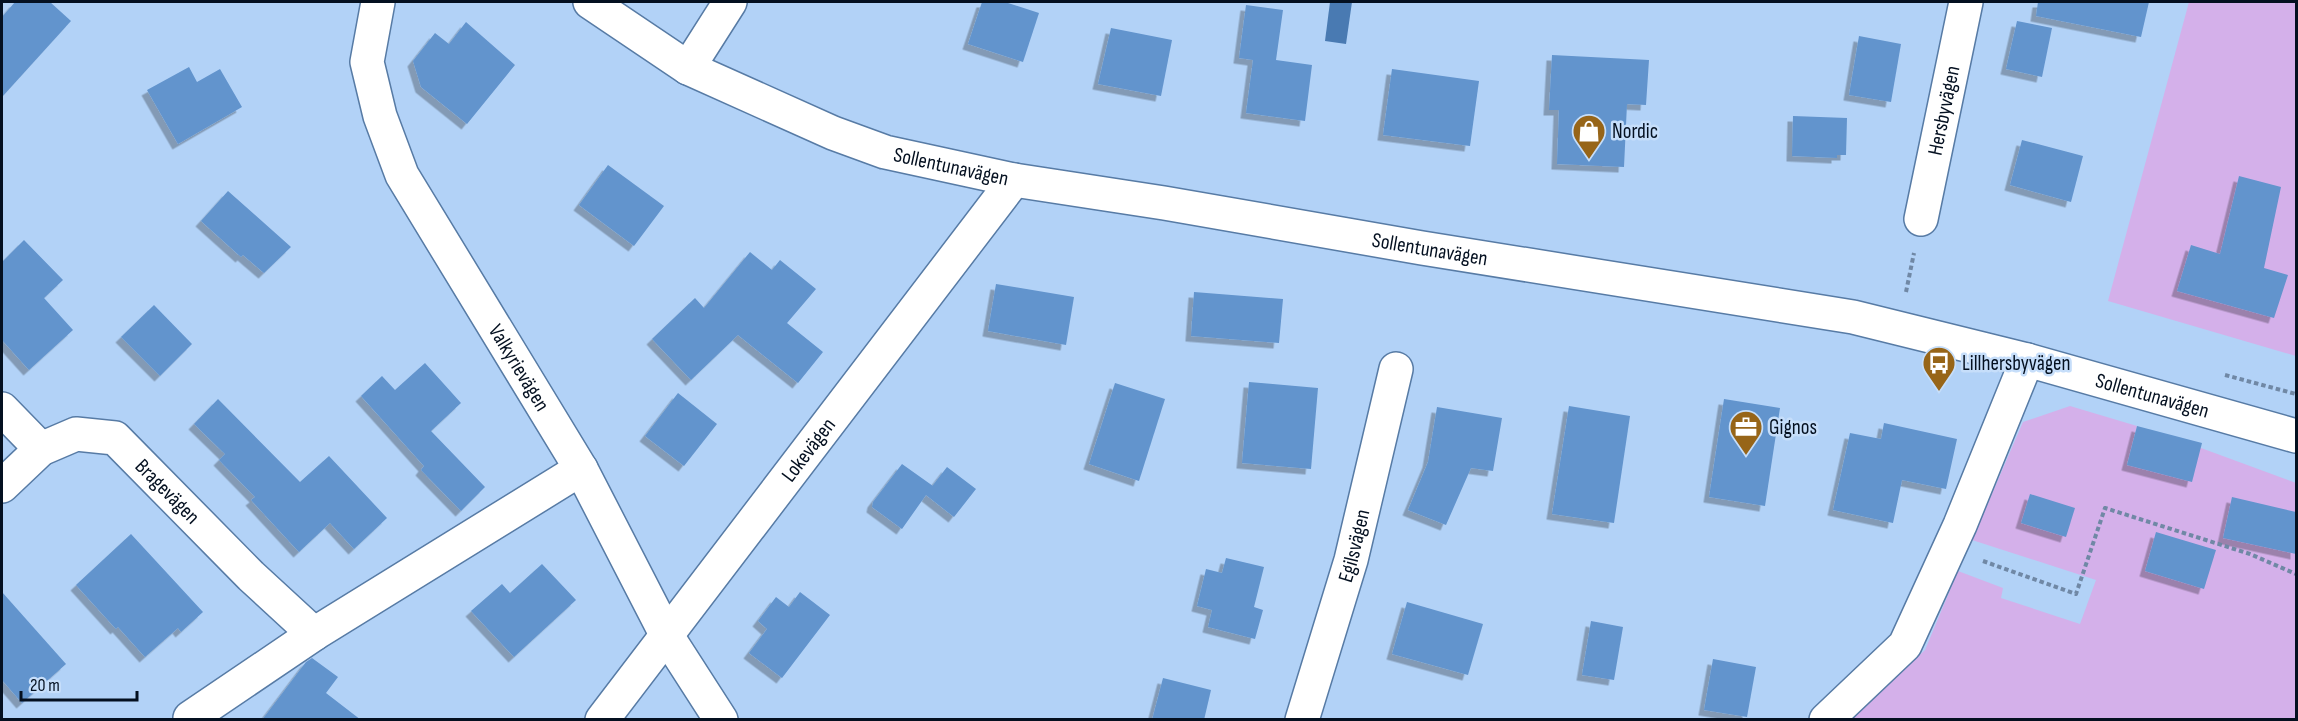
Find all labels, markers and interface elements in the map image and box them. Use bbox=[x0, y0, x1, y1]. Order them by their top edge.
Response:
street label: Hersbyvägen bbox=[1923, 63, 1965, 157]
shop icon: Nordic bbox=[1571, 113, 1607, 160]
place label: Nordic bbox=[1612, 119, 1658, 144]
street label: Sollentunavägen bbox=[891, 142, 1011, 191]
street label: Sollentunavägen bbox=[1370, 227, 1489, 271]
street label: Valkyrievägen bbox=[483, 320, 555, 416]
bus stop icon: Lillhersbyvägen bbox=[1921, 345, 1957, 392]
place label: Lillhersbyvägen bbox=[1962, 351, 2070, 376]
street label: Sollentunavägen bbox=[2093, 368, 2212, 424]
office icon: Gignos bbox=[1728, 409, 1764, 456]
street label: Lokevägen bbox=[776, 413, 841, 487]
place label: Gignos bbox=[1769, 415, 1817, 440]
street label: Bragevägen bbox=[130, 454, 205, 530]
street label: Egilsvägen bbox=[1333, 507, 1376, 585]
scale bar bbox=[21, 664, 136, 702]
text: 20 m bbox=[30, 675, 60, 696]

